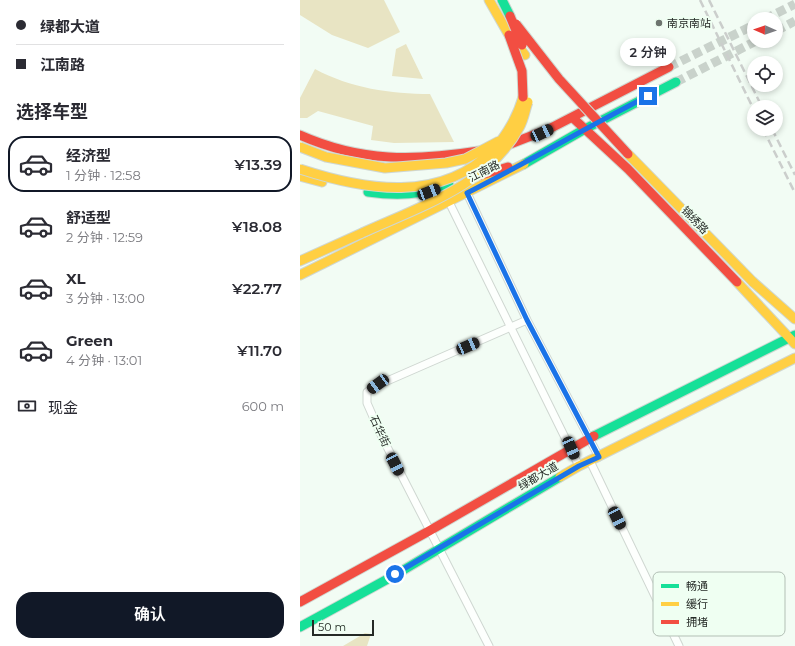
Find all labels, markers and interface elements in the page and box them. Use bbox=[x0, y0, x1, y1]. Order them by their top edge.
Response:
north arrow bbox=[747, 12, 783, 48]
map controls bbox=[747, 12, 783, 136]
place label: 南京南站 bbox=[667, 16, 711, 30]
text: 绿都大道 bbox=[40, 17, 100, 36]
marker: 南京南站 bbox=[654, 18, 664, 28]
callout: 2 分钟 bbox=[620, 38, 676, 66]
text: 2 分钟 bbox=[629, 44, 667, 60]
text: 江南路 bbox=[40, 55, 85, 74]
button: locate bbox=[747, 56, 783, 92]
route end bbox=[639, 87, 657, 105]
button: layers bbox=[747, 100, 783, 136]
text: 选择车型 bbox=[16, 101, 88, 123]
car bbox=[529, 122, 555, 144]
icon: car bbox=[18, 146, 54, 182]
text: 经济型 bbox=[66, 146, 111, 165]
text: ¥13.39 bbox=[234, 155, 282, 174]
street label: 江南路 bbox=[466, 157, 502, 185]
text: 1 分钟 · 12:58 bbox=[66, 167, 141, 183]
car bbox=[416, 182, 442, 202]
street label: 锦绣路 bbox=[679, 203, 711, 237]
icon: car bbox=[18, 208, 54, 244]
text: 舒适型 bbox=[66, 208, 111, 227]
text: ¥18.08 bbox=[232, 217, 282, 236]
text: 2 分钟 · 12:59 bbox=[66, 229, 143, 245]
text: XL bbox=[66, 269, 85, 288]
icon: car bbox=[18, 270, 54, 306]
text: ¥22.77 bbox=[232, 279, 282, 298]
text: 3 分钟 · 13:00 bbox=[66, 290, 145, 306]
text: Green bbox=[66, 331, 113, 350]
icon: car bbox=[18, 332, 54, 368]
car bbox=[455, 336, 481, 356]
text: ¥11.70 bbox=[237, 341, 282, 360]
text: 4 分钟 · 13:01 bbox=[66, 352, 142, 368]
car bbox=[365, 372, 391, 396]
icon: cash bbox=[16, 395, 38, 417]
text: 现金 bbox=[48, 398, 78, 417]
text: 600 m bbox=[242, 398, 284, 414]
street label: 石华街 bbox=[367, 413, 393, 449]
car bbox=[561, 435, 581, 461]
car bbox=[384, 451, 406, 477]
street label: 绿都大道 bbox=[515, 459, 561, 493]
car bbox=[606, 505, 628, 531]
route start bbox=[386, 565, 404, 583]
legend bbox=[653, 572, 785, 636]
text: 畅通 bbox=[686, 579, 708, 593]
button: 确认 bbox=[16, 592, 284, 638]
text: 缓行 bbox=[686, 597, 708, 611]
text: 拥堵 bbox=[686, 615, 708, 629]
scale bar bbox=[312, 618, 374, 637]
text: 50 m bbox=[318, 620, 346, 634]

